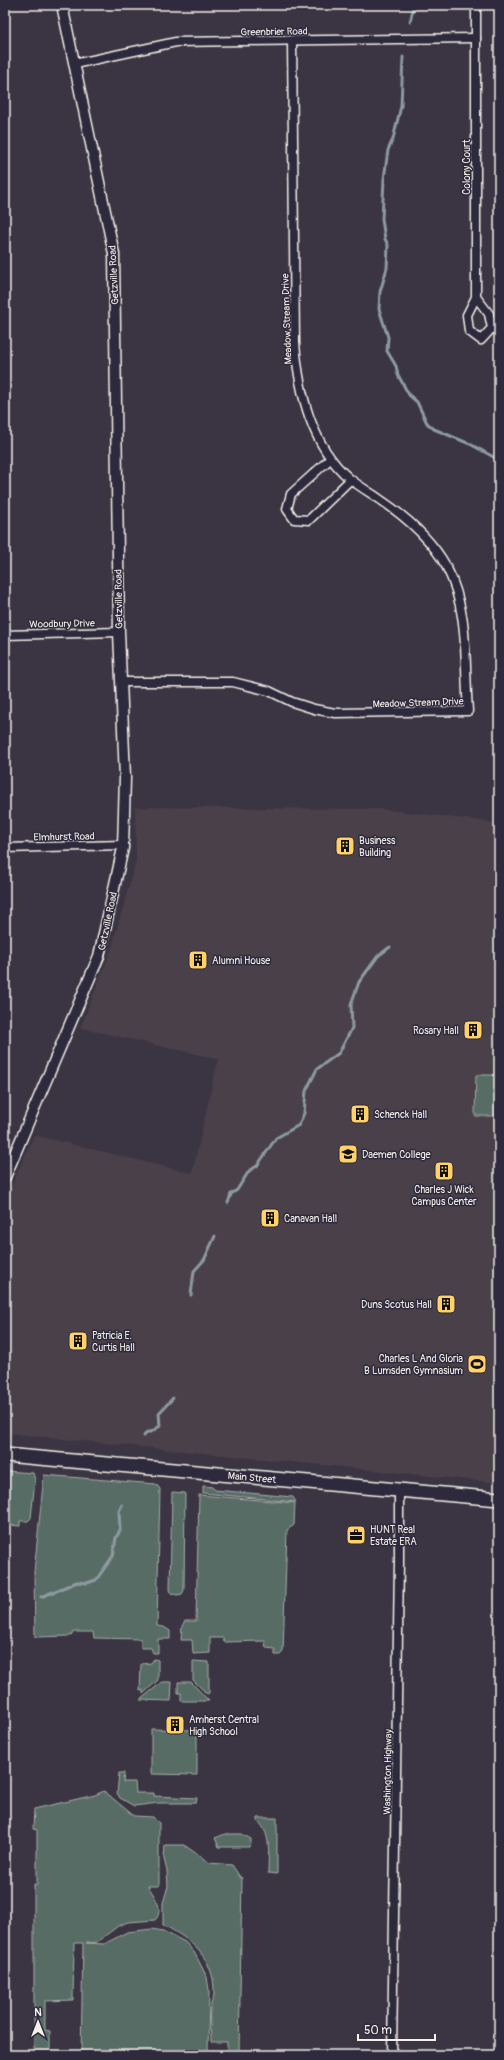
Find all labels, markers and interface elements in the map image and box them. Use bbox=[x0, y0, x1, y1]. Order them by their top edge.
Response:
street label: Greenbrier Road bbox=[240, 25, 308, 39]
street label: Colony Court bbox=[461, 138, 473, 195]
street label: Getzville Road bbox=[106, 245, 122, 305]
street label: Meadow Stream Drive bbox=[279, 273, 295, 365]
street label: Getzville Road bbox=[112, 569, 126, 629]
street label: Woodbury Drive bbox=[29, 617, 95, 631]
street label: Meadow Stream Drive bbox=[372, 695, 464, 711]
street label: Elmhurst Road bbox=[33, 830, 95, 844]
building icon: Business Building bbox=[334, 835, 356, 857]
place label: Business Building bbox=[359, 835, 396, 859]
street label: Getzville Road bbox=[96, 891, 120, 952]
building icon: Alumni House bbox=[187, 949, 209, 971]
place label: Alumni House bbox=[212, 955, 270, 967]
building icon: Rosary Hall bbox=[462, 1019, 484, 1041]
place label: Rosary Hall bbox=[413, 1025, 459, 1037]
building icon: Schenck Hall bbox=[349, 1103, 371, 1125]
place label: Schenck Hall bbox=[374, 1109, 427, 1121]
school or university icon: Daemen College bbox=[337, 1143, 359, 1165]
place label: Daemen College bbox=[362, 1149, 430, 1161]
building icon: Charles J Wick Campus Center bbox=[433, 1160, 455, 1182]
place label: Charles J Wick Campus Center bbox=[411, 1184, 477, 1208]
building icon: Canavan Hall bbox=[259, 1207, 281, 1229]
place label: Canavan Hall bbox=[284, 1213, 337, 1225]
building icon: Duns Scotus Hall bbox=[435, 1293, 457, 1315]
place label: Duns Scotus Hall bbox=[361, 1299, 432, 1311]
building icon: Patricia E. Curtis Hall bbox=[67, 1330, 89, 1352]
place label: Patricia E. Curtis Hall bbox=[92, 1330, 135, 1354]
place label: Charles L And Gloria B Lumsden Gymnasium bbox=[364, 1353, 463, 1377]
sports icon: Charles L And Gloria B Lumsden Gymnasium bbox=[466, 1353, 488, 1375]
street label: Main Street bbox=[227, 1470, 278, 1486]
office icon: HUNT Real Estate ERA bbox=[345, 1524, 367, 1546]
place label: HUNT Real Estate ERA bbox=[370, 1524, 417, 1548]
building icon: Amherst Central High School bbox=[164, 1714, 186, 1736]
place label: Amherst Central High School bbox=[189, 1714, 259, 1738]
street label: Washington Highway bbox=[381, 1728, 395, 1815]
north arrow bbox=[18, 2002, 58, 2042]
text: N bbox=[34, 2006, 42, 2019]
scale bar bbox=[358, 2016, 435, 2042]
text: 50 m bbox=[364, 2023, 392, 2038]

